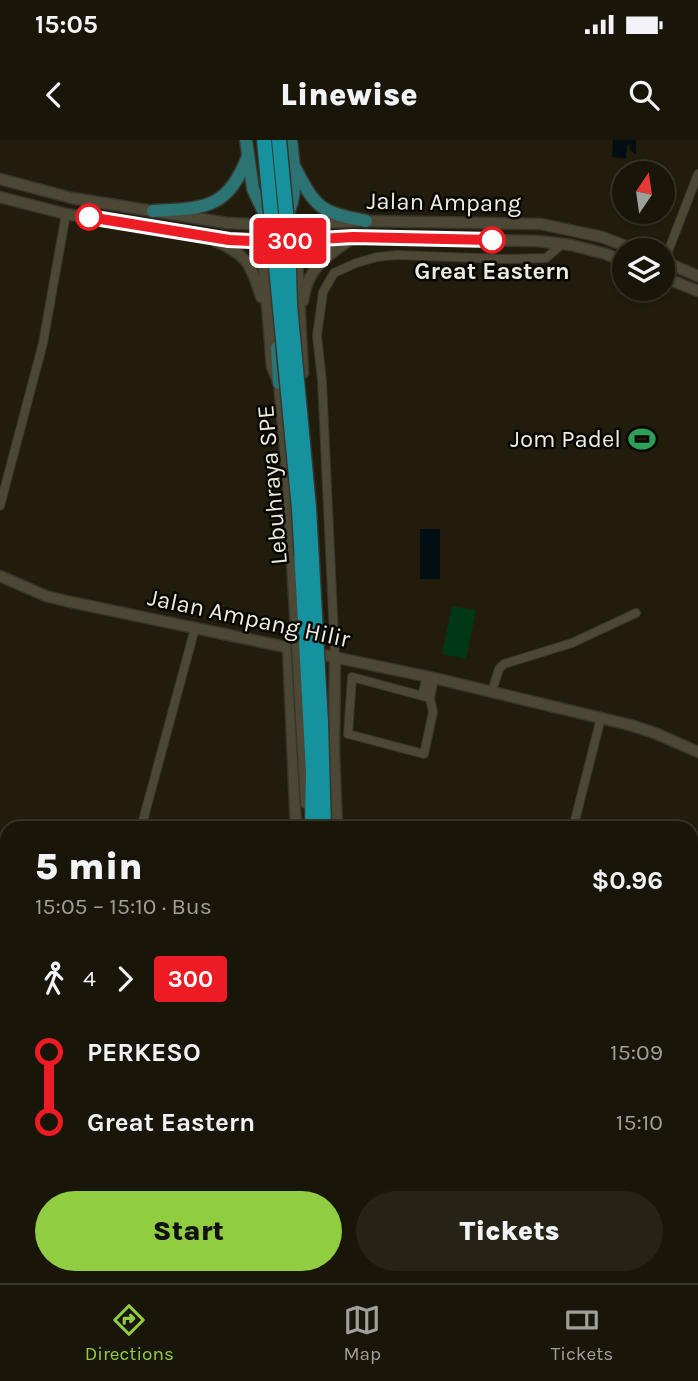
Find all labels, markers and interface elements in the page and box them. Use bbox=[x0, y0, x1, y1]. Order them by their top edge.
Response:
text: 15:05 bbox=[35, 9, 98, 40]
icon: back bbox=[35, 76, 73, 114]
text: Linewise bbox=[280, 76, 418, 113]
icon: search bbox=[625, 76, 663, 114]
north arrow bbox=[612, 161, 676, 224]
map controls bbox=[612, 161, 675, 301]
street label: Jalan Ampang bbox=[367, 187, 522, 217]
unlabelled marker bbox=[76, 204, 102, 230]
line badge: 300 bbox=[250, 218, 330, 264]
text: 300 bbox=[267, 227, 313, 255]
marker: Great Eastern bbox=[479, 227, 505, 253]
button: layers bbox=[612, 238, 675, 301]
place label: Great Eastern bbox=[414, 257, 570, 285]
street label: Lebuhraya SPE bbox=[251, 404, 293, 566]
sports icon: Jom Padel bbox=[627, 424, 657, 454]
place label: Jom Padel bbox=[510, 425, 621, 453]
street label: Jalan Ampang Hilir bbox=[145, 583, 353, 653]
text: 5 min bbox=[35, 844, 143, 889]
text: $0.96 bbox=[591, 865, 663, 896]
text: 15:05 – 15:10 · Bus bbox=[35, 893, 212, 920]
icon: walk bbox=[35, 960, 73, 998]
icon: forward bbox=[106, 960, 144, 998]
text: 4 bbox=[83, 965, 96, 992]
text: 300 bbox=[168, 965, 213, 993]
text: PERKESO bbox=[87, 1037, 201, 1068]
text: 15:09 bbox=[610, 1039, 663, 1066]
text: Great Eastern bbox=[87, 1107, 255, 1138]
text: 15:10 bbox=[616, 1109, 663, 1136]
button: Start bbox=[35, 1191, 342, 1271]
button: Tickets bbox=[356, 1191, 663, 1271]
tab: Directions bbox=[85, 1301, 174, 1365]
tab: Map bbox=[343, 1301, 381, 1365]
tab: Tickets bbox=[551, 1301, 613, 1365]

